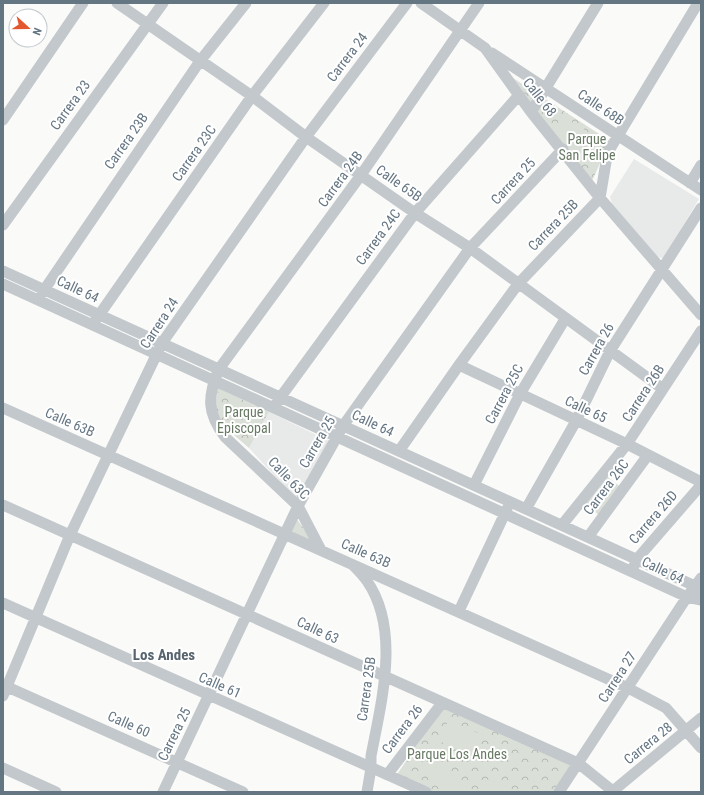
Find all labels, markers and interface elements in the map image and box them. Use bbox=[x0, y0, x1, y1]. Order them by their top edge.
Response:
north arrow bbox=[8, 8, 48, 48]
text: N bbox=[30, 26, 44, 37]
street label: Carrera 24 bbox=[323, 29, 371, 85]
street label: Calle 68 bbox=[520, 74, 560, 120]
street label: Carrera 23 bbox=[47, 77, 93, 133]
street label: Calle 68B bbox=[575, 86, 627, 128]
street label: Carrera 23B bbox=[101, 110, 151, 172]
street label: Carrera 23C bbox=[169, 122, 219, 184]
park label: Parque San Felipe bbox=[558, 131, 616, 163]
street label: Carrera 24B bbox=[314, 148, 366, 210]
street label: Carrera 25 bbox=[488, 155, 538, 207]
street label: Calle 65B bbox=[373, 161, 425, 205]
street label: Carrera 25B bbox=[525, 196, 581, 254]
street label: Carrera 24C bbox=[352, 206, 404, 268]
street label: Calle 64 bbox=[54, 272, 102, 306]
street label: Carrera 24 bbox=[137, 295, 181, 351]
street label: Carrera 26 bbox=[575, 320, 617, 378]
street label: Carrera 25C bbox=[482, 361, 526, 427]
street label: Carrera 26B bbox=[619, 361, 667, 425]
street label: Calle 65 bbox=[562, 392, 610, 426]
street label: Calle 63B bbox=[43, 404, 97, 440]
park label: Parque Episcopal bbox=[217, 404, 271, 436]
street label: Calle 64 bbox=[349, 406, 397, 440]
street label: Carrera 25 bbox=[296, 413, 338, 471]
street label: Calle 63C bbox=[265, 454, 313, 503]
street label: Carrera 26C bbox=[580, 456, 632, 518]
street label: Carrera 26D bbox=[626, 487, 680, 547]
street label: Calle 63B bbox=[339, 535, 393, 571]
street label: Calle 64 bbox=[639, 553, 687, 587]
street label: Calle 63 bbox=[294, 613, 342, 647]
district label: Los Andes bbox=[133, 646, 195, 664]
street label: Carrera 27 bbox=[595, 649, 639, 705]
street label: Carrera 25B bbox=[354, 656, 378, 722]
street label: Calle 61 bbox=[196, 669, 244, 701]
street label: Carrera 26 bbox=[378, 701, 426, 757]
street label: Carrera 25 bbox=[154, 705, 194, 763]
street label: Calle 60 bbox=[105, 708, 153, 740]
street label: Carrera 28 bbox=[621, 719, 675, 767]
park label: Parque Los Andes bbox=[407, 746, 507, 762]

